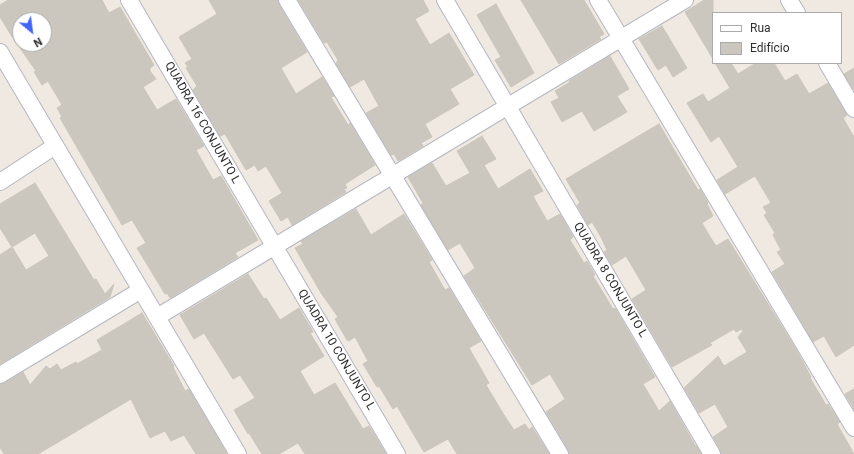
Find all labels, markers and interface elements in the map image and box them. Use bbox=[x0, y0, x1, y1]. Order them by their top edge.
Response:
north arrow bbox=[12, 12, 52, 52]
legend bbox=[712, 12, 842, 64]
text: Rua bbox=[750, 21, 771, 35]
text: N bbox=[31, 34, 44, 50]
text: Edifício bbox=[750, 41, 790, 55]
street label: QUADRA 16 CONJUNTO L bbox=[161, 59, 243, 187]
street label: QUADRA 8 CONJUNTO L bbox=[570, 220, 650, 340]
street label: QUADRA 10 CONJUNTO L bbox=[294, 287, 378, 413]

